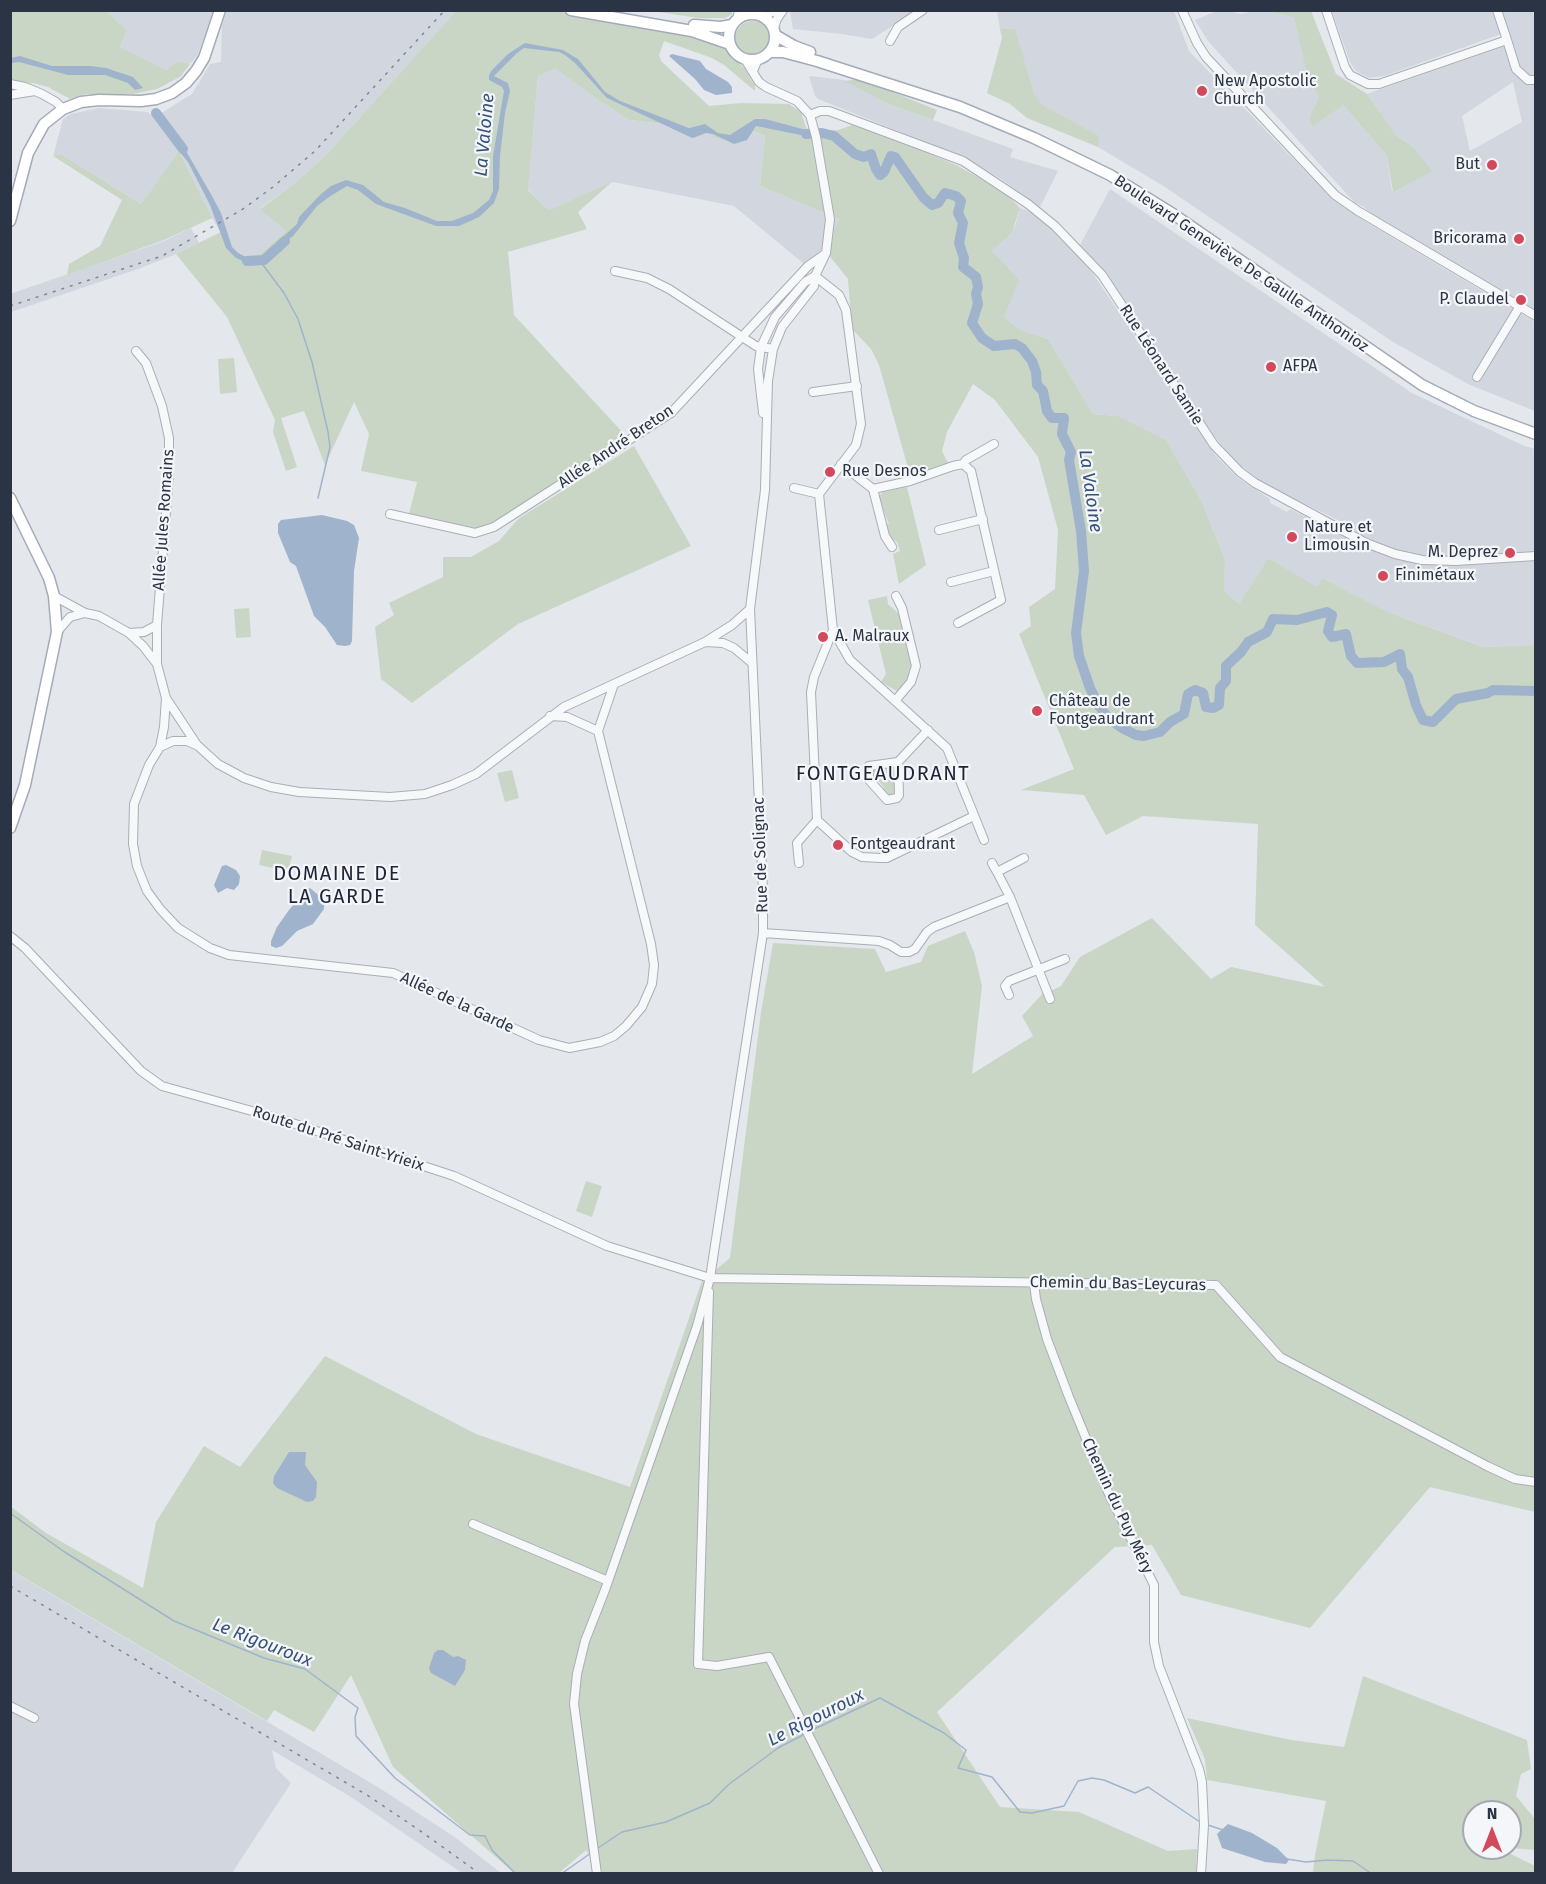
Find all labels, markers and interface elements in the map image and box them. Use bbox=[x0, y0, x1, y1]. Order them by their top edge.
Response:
place label: New Apostolic Church bbox=[1214, 72, 1317, 110]
marker: New Apostolic Church bbox=[1195, 84, 1209, 98]
water label: La Valoine bbox=[471, 93, 499, 177]
place label: But bbox=[1455, 155, 1480, 175]
marker: But bbox=[1485, 158, 1499, 172]
street label: Boulevard Geneviève De Gaulle Anthonioz bbox=[1110, 171, 1372, 357]
place label: Bricorama bbox=[1433, 229, 1507, 249]
marker: Bricorama bbox=[1512, 232, 1526, 246]
place label: P. Claudel bbox=[1439, 290, 1509, 310]
marker: P. Claudel bbox=[1514, 293, 1528, 307]
street label: Rue Léonard Samie bbox=[1115, 301, 1207, 429]
place label: AFPA bbox=[1283, 357, 1318, 377]
marker: AFPA bbox=[1264, 360, 1278, 374]
street label: Allée André Breton bbox=[555, 401, 677, 493]
water label: La Valoine bbox=[1074, 448, 1106, 534]
street label: Allée Jules Romains bbox=[149, 449, 179, 591]
place label: Rue Desnos bbox=[842, 462, 927, 482]
marker: Rue Desnos bbox=[823, 465, 837, 479]
place label: Nature et Limousin bbox=[1304, 518, 1372, 556]
marker: Nature et Limousin bbox=[1285, 530, 1299, 544]
place label: M. Deprez bbox=[1428, 543, 1498, 563]
marker: M. Deprez bbox=[1503, 546, 1517, 560]
place label: Finimétaux bbox=[1395, 566, 1475, 586]
marker: Finimétaux bbox=[1376, 569, 1390, 583]
place label: A. Malraux bbox=[835, 627, 909, 647]
marker: A. Malraux bbox=[816, 630, 830, 644]
place label: Château de Fontgeaudrant bbox=[1049, 692, 1154, 730]
marker: Château de Fontgeaudrant bbox=[1030, 704, 1044, 718]
district label: FONTGEAUDRANT bbox=[796, 762, 970, 786]
street label: Rue de Solignac bbox=[749, 797, 773, 913]
place label: Fontgeaudrant bbox=[850, 835, 955, 855]
marker: Fontgeaudrant bbox=[831, 838, 845, 852]
district label: DOMAINE DE LA GARDE bbox=[273, 862, 401, 909]
street label: Allée de la Garde bbox=[397, 968, 517, 1038]
street label: Route du Pré Saint-Yrieix bbox=[250, 1102, 426, 1176]
street label: Chemin du Bas-Leycuras bbox=[1030, 1273, 1206, 1295]
street label: Chemin du Puy Méry bbox=[1077, 1435, 1157, 1577]
water label: Le Rigouroux bbox=[209, 1614, 315, 1672]
water label: Le Rigouroux bbox=[764, 1685, 868, 1751]
north arrow bbox=[1462, 1800, 1522, 1860]
text: N bbox=[1487, 1804, 1497, 1823]

